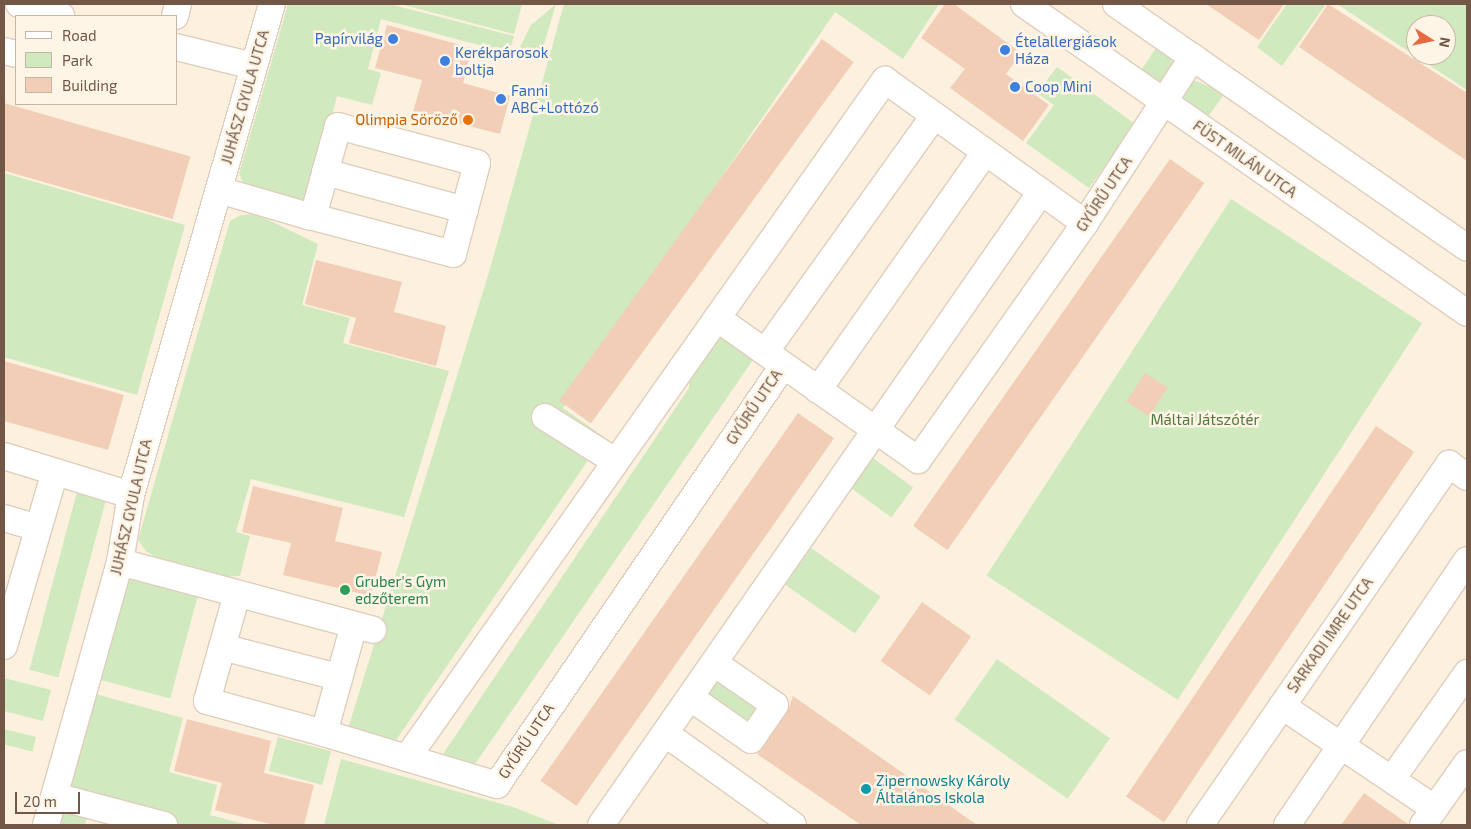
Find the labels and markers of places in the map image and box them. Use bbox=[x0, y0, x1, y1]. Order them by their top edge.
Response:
place label: Papírvilág bbox=[315, 30, 383, 48]
place label: Ételallergiások Háza bbox=[1015, 32, 1117, 67]
marker: Papírvilág bbox=[387, 33, 399, 45]
place label: Kerékpárosok boltja bbox=[455, 43, 548, 78]
marker: Ételallergiások Háza bbox=[999, 44, 1011, 56]
marker: Kerékpárosok boltja bbox=[439, 55, 451, 67]
place label: Coop Mini bbox=[1025, 78, 1092, 96]
place label: Fanni ABC+Lottózó bbox=[511, 81, 599, 116]
marker: Coop Mini bbox=[1009, 81, 1021, 93]
marker: Fanni ABC+Lottózó bbox=[495, 93, 507, 105]
place label: Olimpia Söröző bbox=[355, 111, 458, 129]
marker: Olimpia Söröző bbox=[462, 114, 474, 126]
place label: Gruber's Gym edzőterem bbox=[355, 572, 446, 607]
marker: Gruber's Gym edzőterem bbox=[339, 584, 351, 596]
place label: Zipernowsky Károly Általános Iskola bbox=[876, 771, 1011, 806]
marker: Zipernowsky Károly Általános Iskola bbox=[860, 783, 872, 795]

